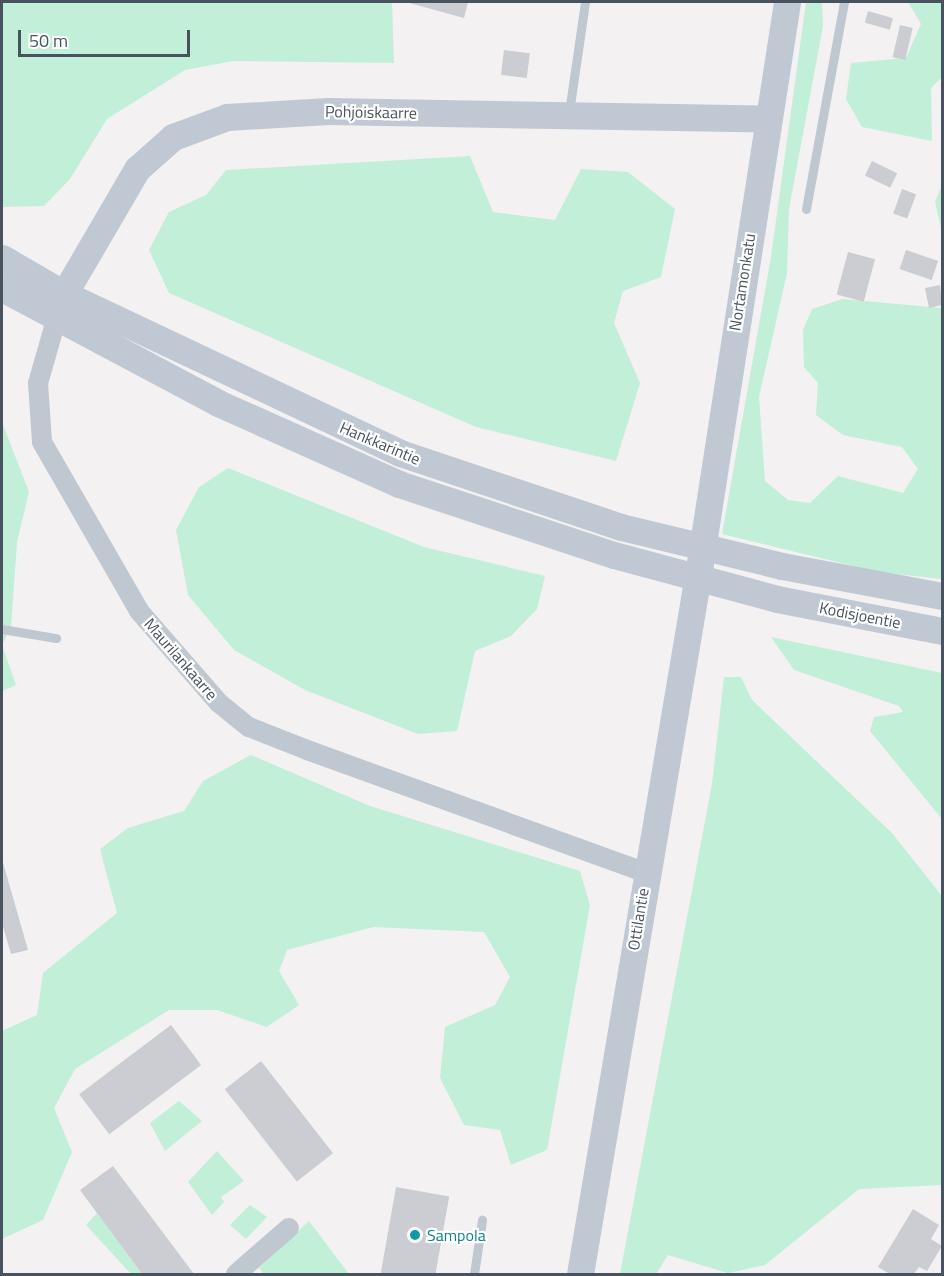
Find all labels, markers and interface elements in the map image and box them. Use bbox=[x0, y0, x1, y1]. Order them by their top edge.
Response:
scale bar bbox=[21, 18, 194, 56]
text: 50 m bbox=[29, 27, 68, 54]
street label: Pohjoiskaarre bbox=[325, 102, 417, 122]
street label: Nortamonkatu bbox=[725, 232, 759, 332]
street label: Hankkarintie bbox=[337, 417, 423, 469]
street label: Kodisjoentie bbox=[818, 598, 902, 632]
street label: Maurilankaarre bbox=[140, 614, 222, 704]
street label: Ottilantie bbox=[624, 887, 652, 951]
place label: Sampola bbox=[427, 1225, 486, 1245]
marker: Sampola bbox=[408, 1228, 422, 1242]

